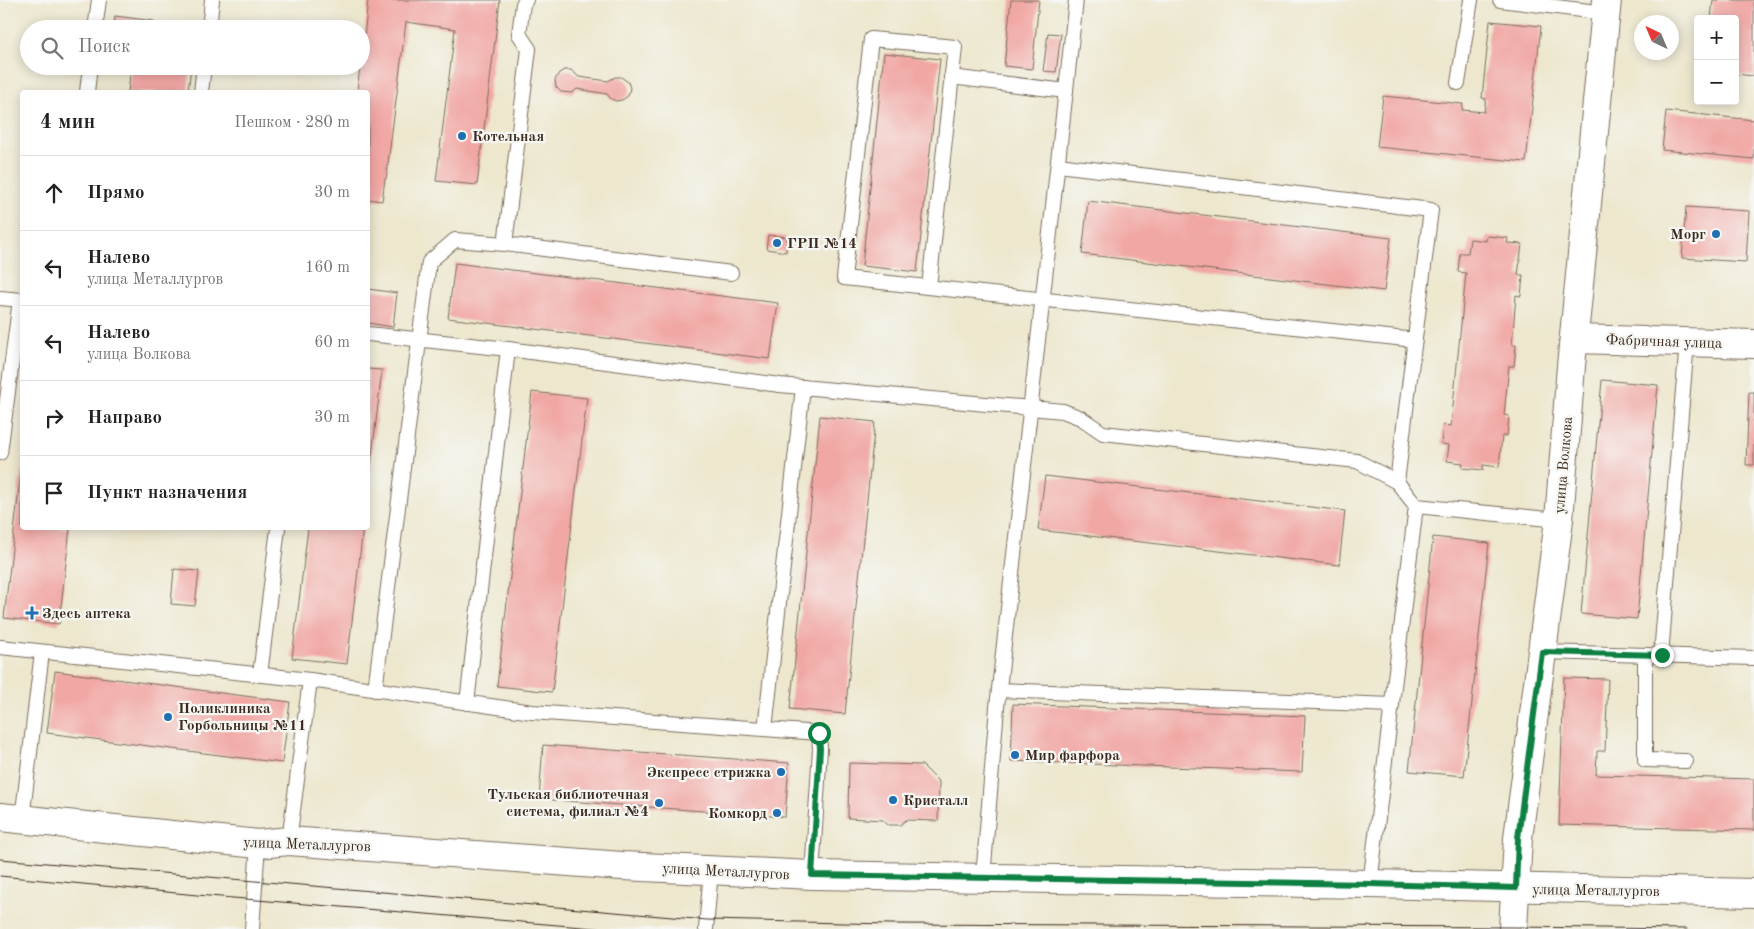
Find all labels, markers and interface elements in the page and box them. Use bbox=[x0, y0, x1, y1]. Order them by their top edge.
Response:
north arrow bbox=[1634, 15, 1679, 60]
map controls bbox=[1694, 15, 1739, 105]
button: + bbox=[1694, 15, 1739, 60]
search box bbox=[20, 20, 370, 75]
icon: search bbox=[38, 34, 66, 62]
text: Поиск bbox=[78, 38, 130, 57]
button: − bbox=[1694, 60, 1739, 105]
text: 4 мин bbox=[40, 112, 95, 133]
text: Пешком · 280 m bbox=[234, 115, 350, 131]
marker: Котельная bbox=[456, 130, 468, 142]
place label: Котельная bbox=[472, 130, 544, 145]
icon: ahead bbox=[40, 179, 68, 207]
text: Прямо bbox=[87, 184, 145, 203]
text: 30 m bbox=[314, 185, 350, 201]
place label: Морг bbox=[1670, 228, 1706, 243]
marker: Морг bbox=[1710, 228, 1722, 240]
marker: ГРП №14 bbox=[771, 237, 783, 249]
place label: ГРП №14 bbox=[787, 237, 857, 252]
text: Налево bbox=[87, 249, 150, 268]
icon: left bbox=[40, 254, 68, 282]
text: 160 m bbox=[305, 260, 350, 276]
text: улица Металлургов bbox=[87, 272, 223, 288]
text: Налево bbox=[87, 324, 150, 343]
icon: left bbox=[40, 329, 68, 357]
street label: Фабричная улица bbox=[1605, 333, 1723, 352]
text: 60 m bbox=[314, 335, 350, 351]
text: улица Волкова bbox=[87, 347, 191, 363]
icon: right bbox=[40, 404, 68, 432]
text: Направо bbox=[87, 409, 162, 428]
text: 30 m bbox=[314, 410, 350, 426]
street label: улица Волкова bbox=[1553, 415, 1576, 514]
icon: arrive bbox=[40, 479, 68, 507]
text: Пункт назначения bbox=[87, 484, 247, 503]
marker: Здесь аптека bbox=[26, 607, 38, 619]
place label: Здесь аптека bbox=[42, 607, 131, 622]
route end bbox=[1651, 644, 1674, 667]
place label: Поликлиника Горбольницы №11 bbox=[178, 702, 306, 734]
marker: Поликлиника Горбольницы №11 bbox=[162, 711, 174, 723]
route start bbox=[808, 722, 831, 745]
marker: Мир фарфора bbox=[1009, 749, 1021, 761]
place label: Мир фарфора bbox=[1025, 749, 1120, 764]
place label: Экспресс стрижка bbox=[647, 766, 771, 781]
marker: Экспресс стрижка bbox=[775, 766, 787, 778]
place label: Тульская библиотечная система, филиал №4 bbox=[487, 788, 649, 820]
marker: Кристалл bbox=[887, 794, 899, 806]
place label: Кристалл bbox=[903, 794, 969, 809]
marker: Тульская библиотечная система, филиал №4 bbox=[653, 797, 665, 809]
place label: Комкорд bbox=[708, 807, 767, 822]
marker: Комкорд bbox=[771, 807, 783, 819]
street label: улица Металлургов bbox=[243, 836, 371, 855]
street label: улица Металлургов bbox=[662, 862, 790, 883]
street label: улица Металлургов bbox=[1532, 883, 1660, 900]

